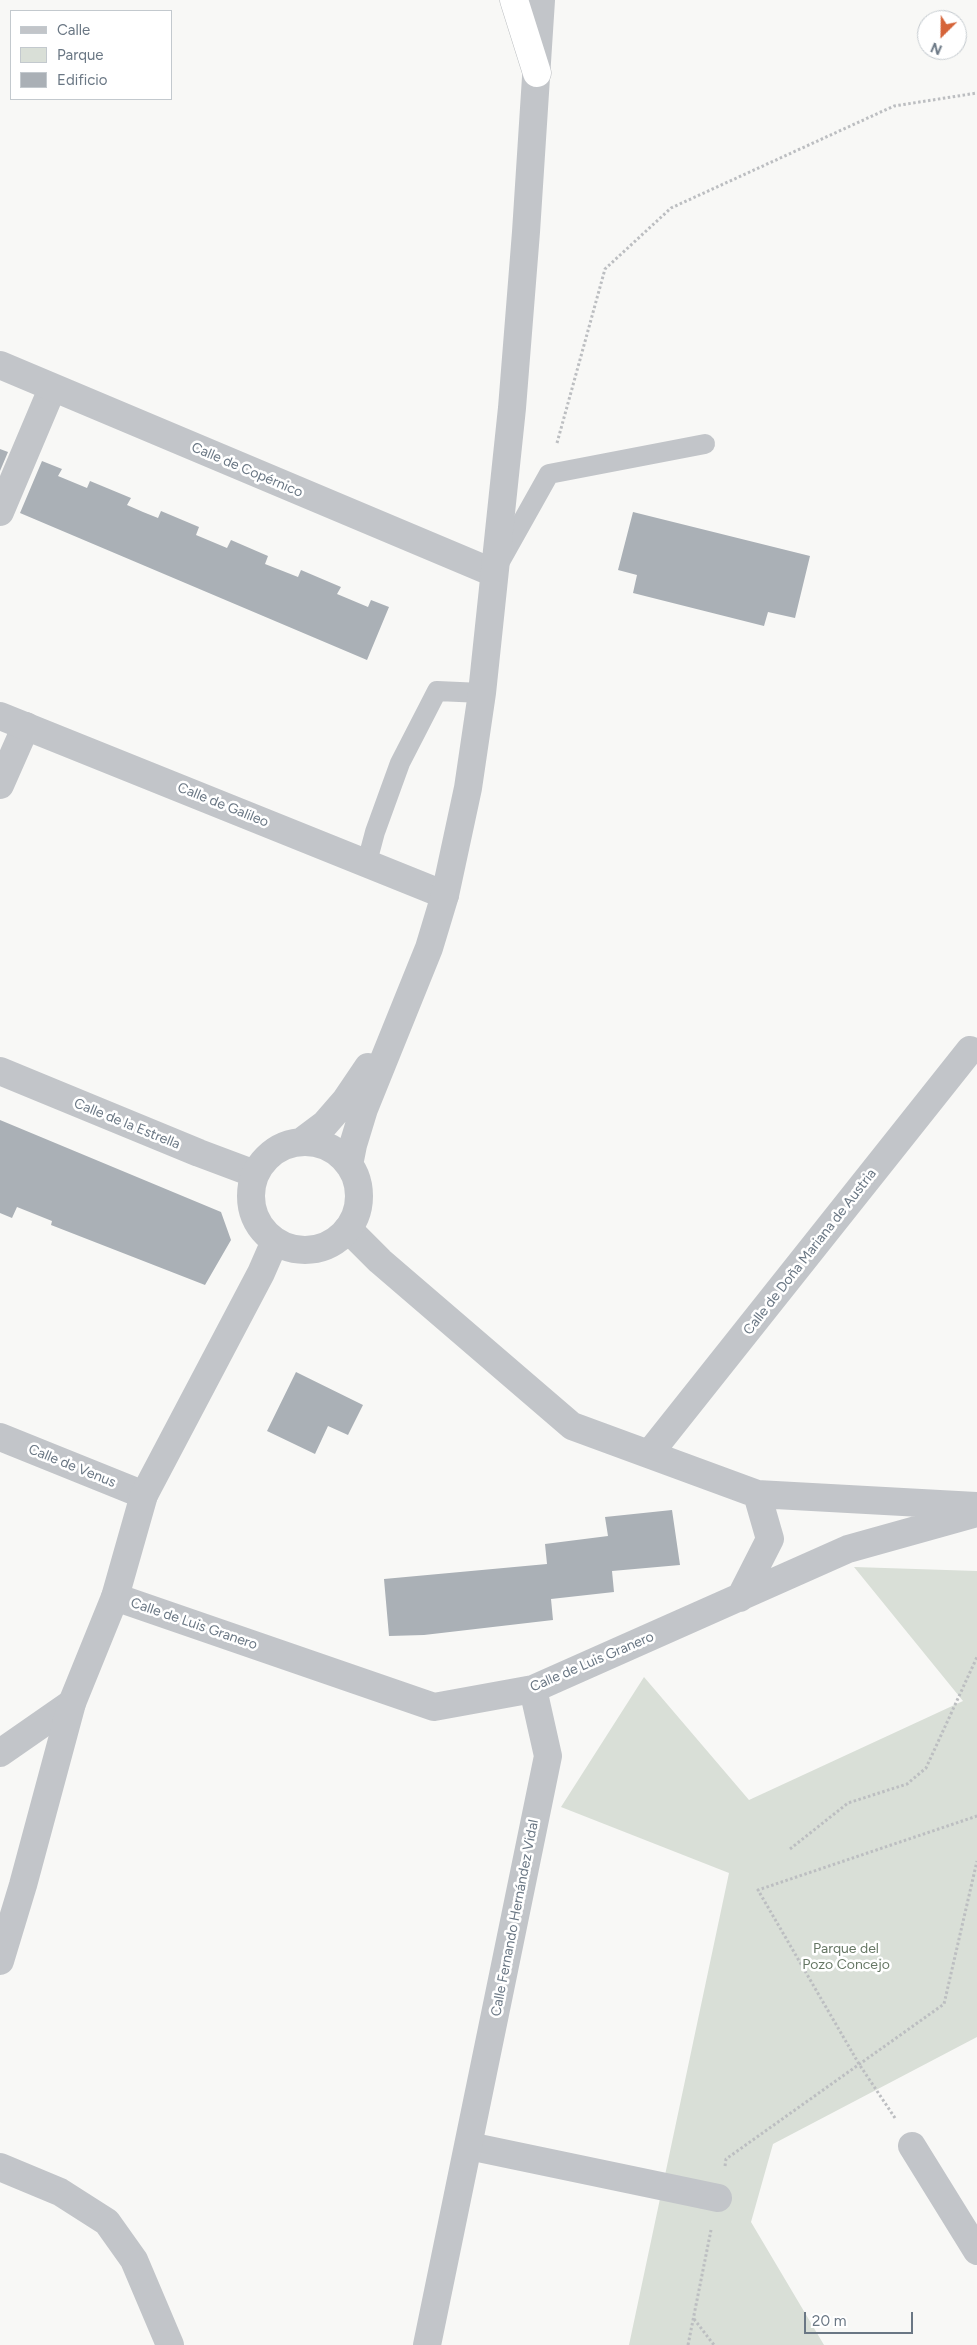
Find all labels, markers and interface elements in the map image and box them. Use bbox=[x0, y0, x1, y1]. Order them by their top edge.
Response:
legend bbox=[10, 10, 172, 100]
north arrow bbox=[917, 10, 967, 60]
text: Calle bbox=[57, 21, 90, 39]
text: N bbox=[928, 38, 945, 58]
text: Parque bbox=[57, 46, 104, 64]
text: Edificio bbox=[57, 71, 107, 89]
street label: Calle de Copérnico bbox=[189, 439, 305, 501]
street label: Calle de Galileo bbox=[175, 779, 271, 831]
street label: Calle de la Estrella bbox=[71, 1095, 183, 1153]
street label: Calle de Doña Mariana de Austria bbox=[740, 1166, 880, 1338]
street label: Calle de Venus bbox=[26, 1441, 118, 1491]
street label: Calle de Luis Granero bbox=[128, 1594, 260, 1654]
street label: Calle de Luis Granero bbox=[528, 1628, 656, 1696]
street label: Calle Fernando Hernández Vidal bbox=[488, 1818, 542, 2018]
park label: Parque del Pozo Concejo bbox=[802, 1941, 890, 1974]
scale bar bbox=[807, 2302, 916, 2334]
text: 20 m bbox=[812, 2312, 846, 2330]

